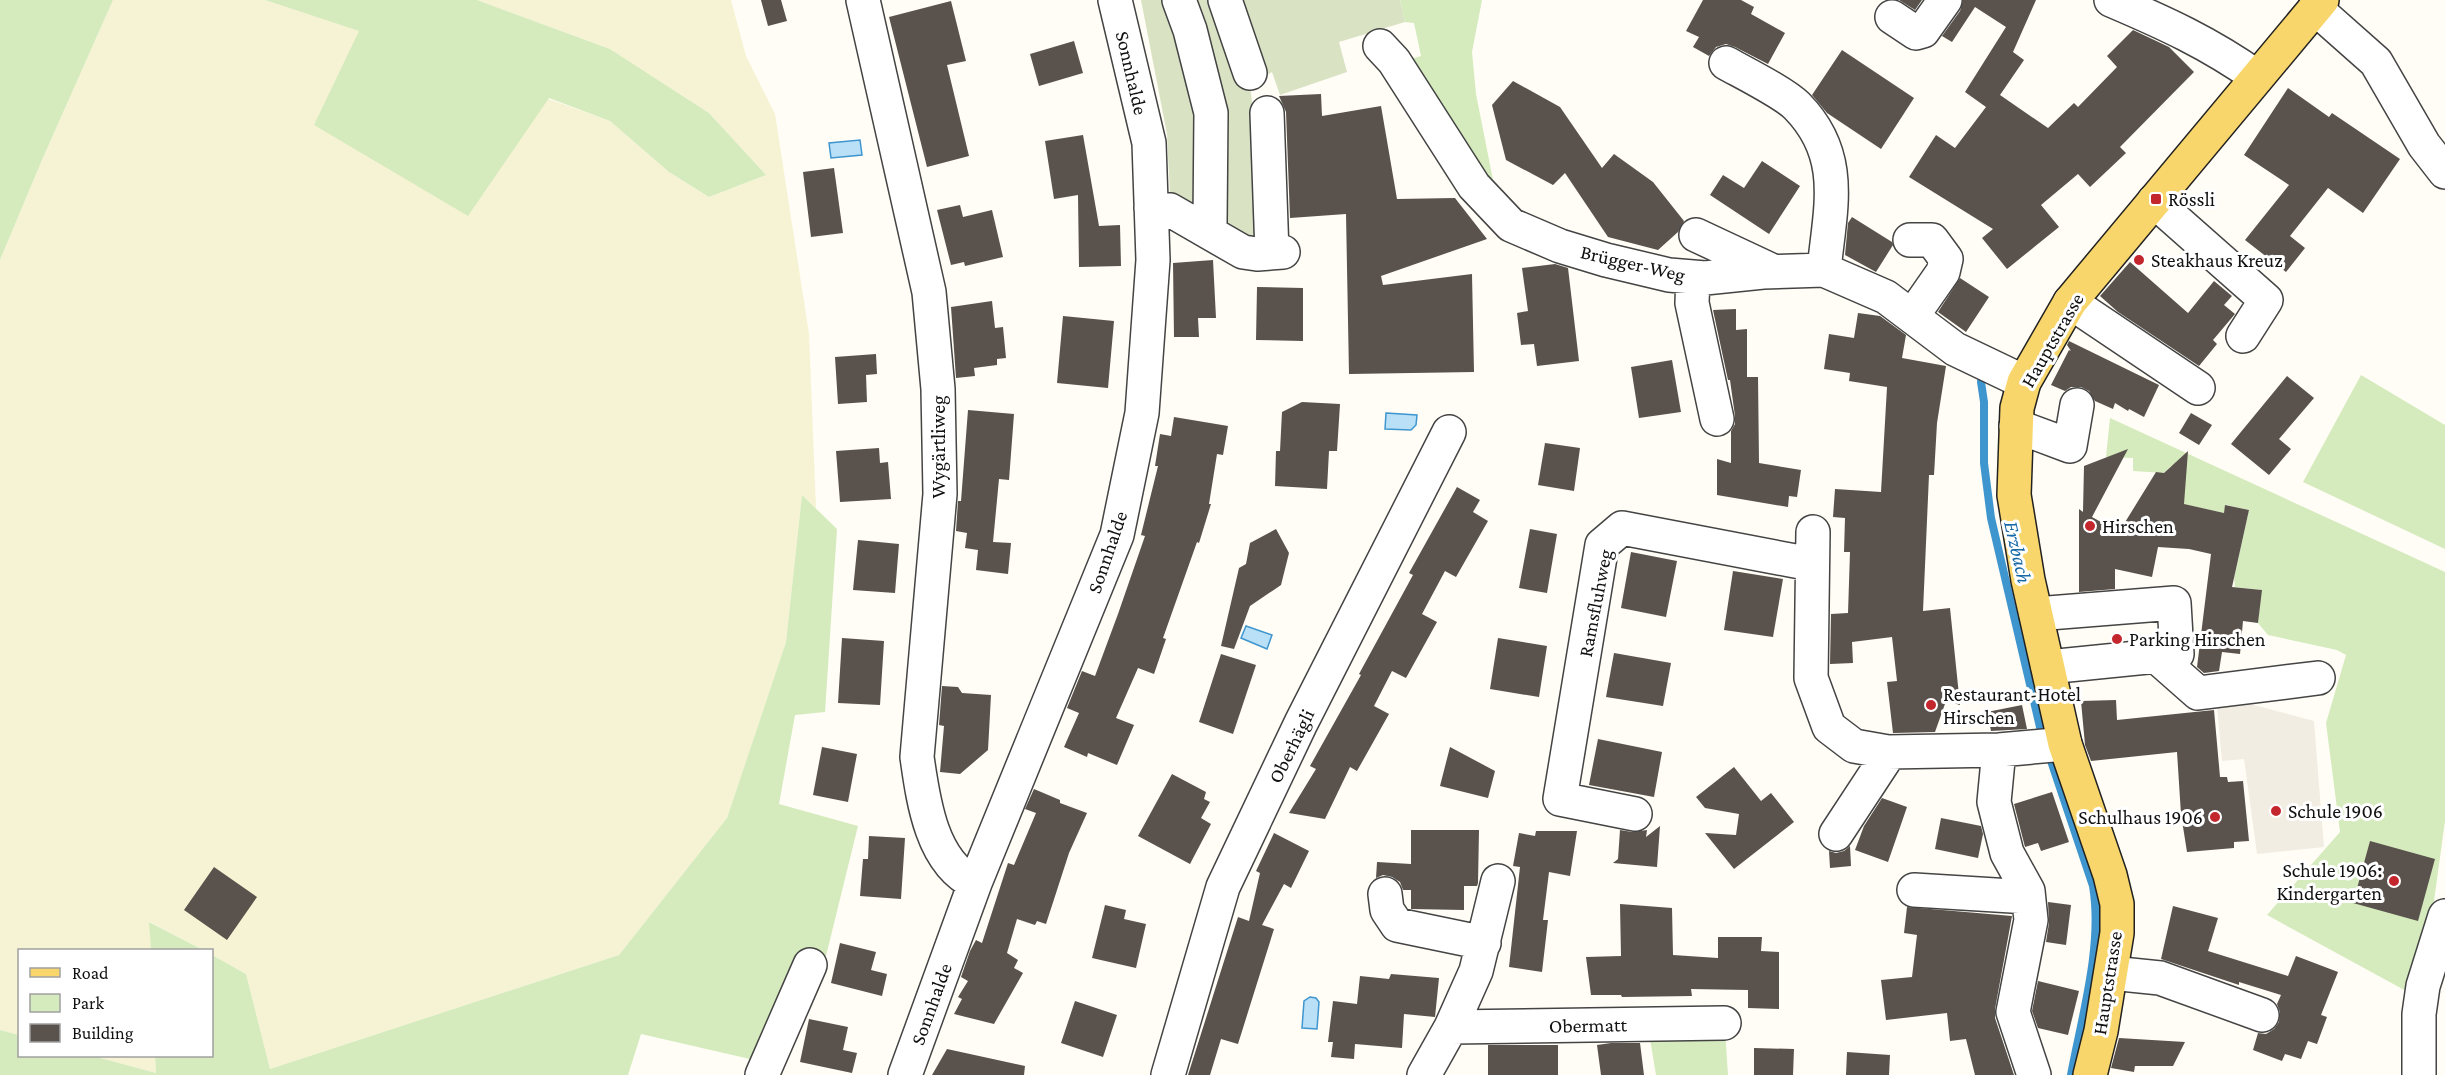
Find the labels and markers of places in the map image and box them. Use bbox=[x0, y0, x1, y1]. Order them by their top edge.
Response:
place label: Rössli bbox=[2168, 188, 2215, 210]
marker: Rössli bbox=[2149, 192, 2163, 206]
place label: Steakhaus Kreuz bbox=[2151, 249, 2283, 271]
marker: Steakhaus Kreuz bbox=[2132, 253, 2146, 267]
place label: Hirschen bbox=[2102, 515, 2174, 537]
marker: Hirschen bbox=[2083, 519, 2097, 533]
place label: Parking Hirschen bbox=[2129, 628, 2266, 651]
marker: Parking Hirschen bbox=[2110, 632, 2124, 646]
place label: Restaurant-Hotel Hirschen bbox=[1943, 683, 2081, 728]
marker: Restaurant-Hotel Hirschen bbox=[1924, 698, 1938, 712]
place label: Schule 1906 bbox=[2288, 800, 2383, 822]
marker: Schule 1906 bbox=[2269, 804, 2283, 818]
place label: Schulhaus 1906 bbox=[2078, 806, 2203, 828]
marker: Schulhaus 1906 bbox=[2208, 810, 2222, 824]
place label: Schule 1906: Kindergarten bbox=[2277, 859, 2382, 905]
marker: Schule 1906: Kindergarten bbox=[2387, 874, 2401, 888]

